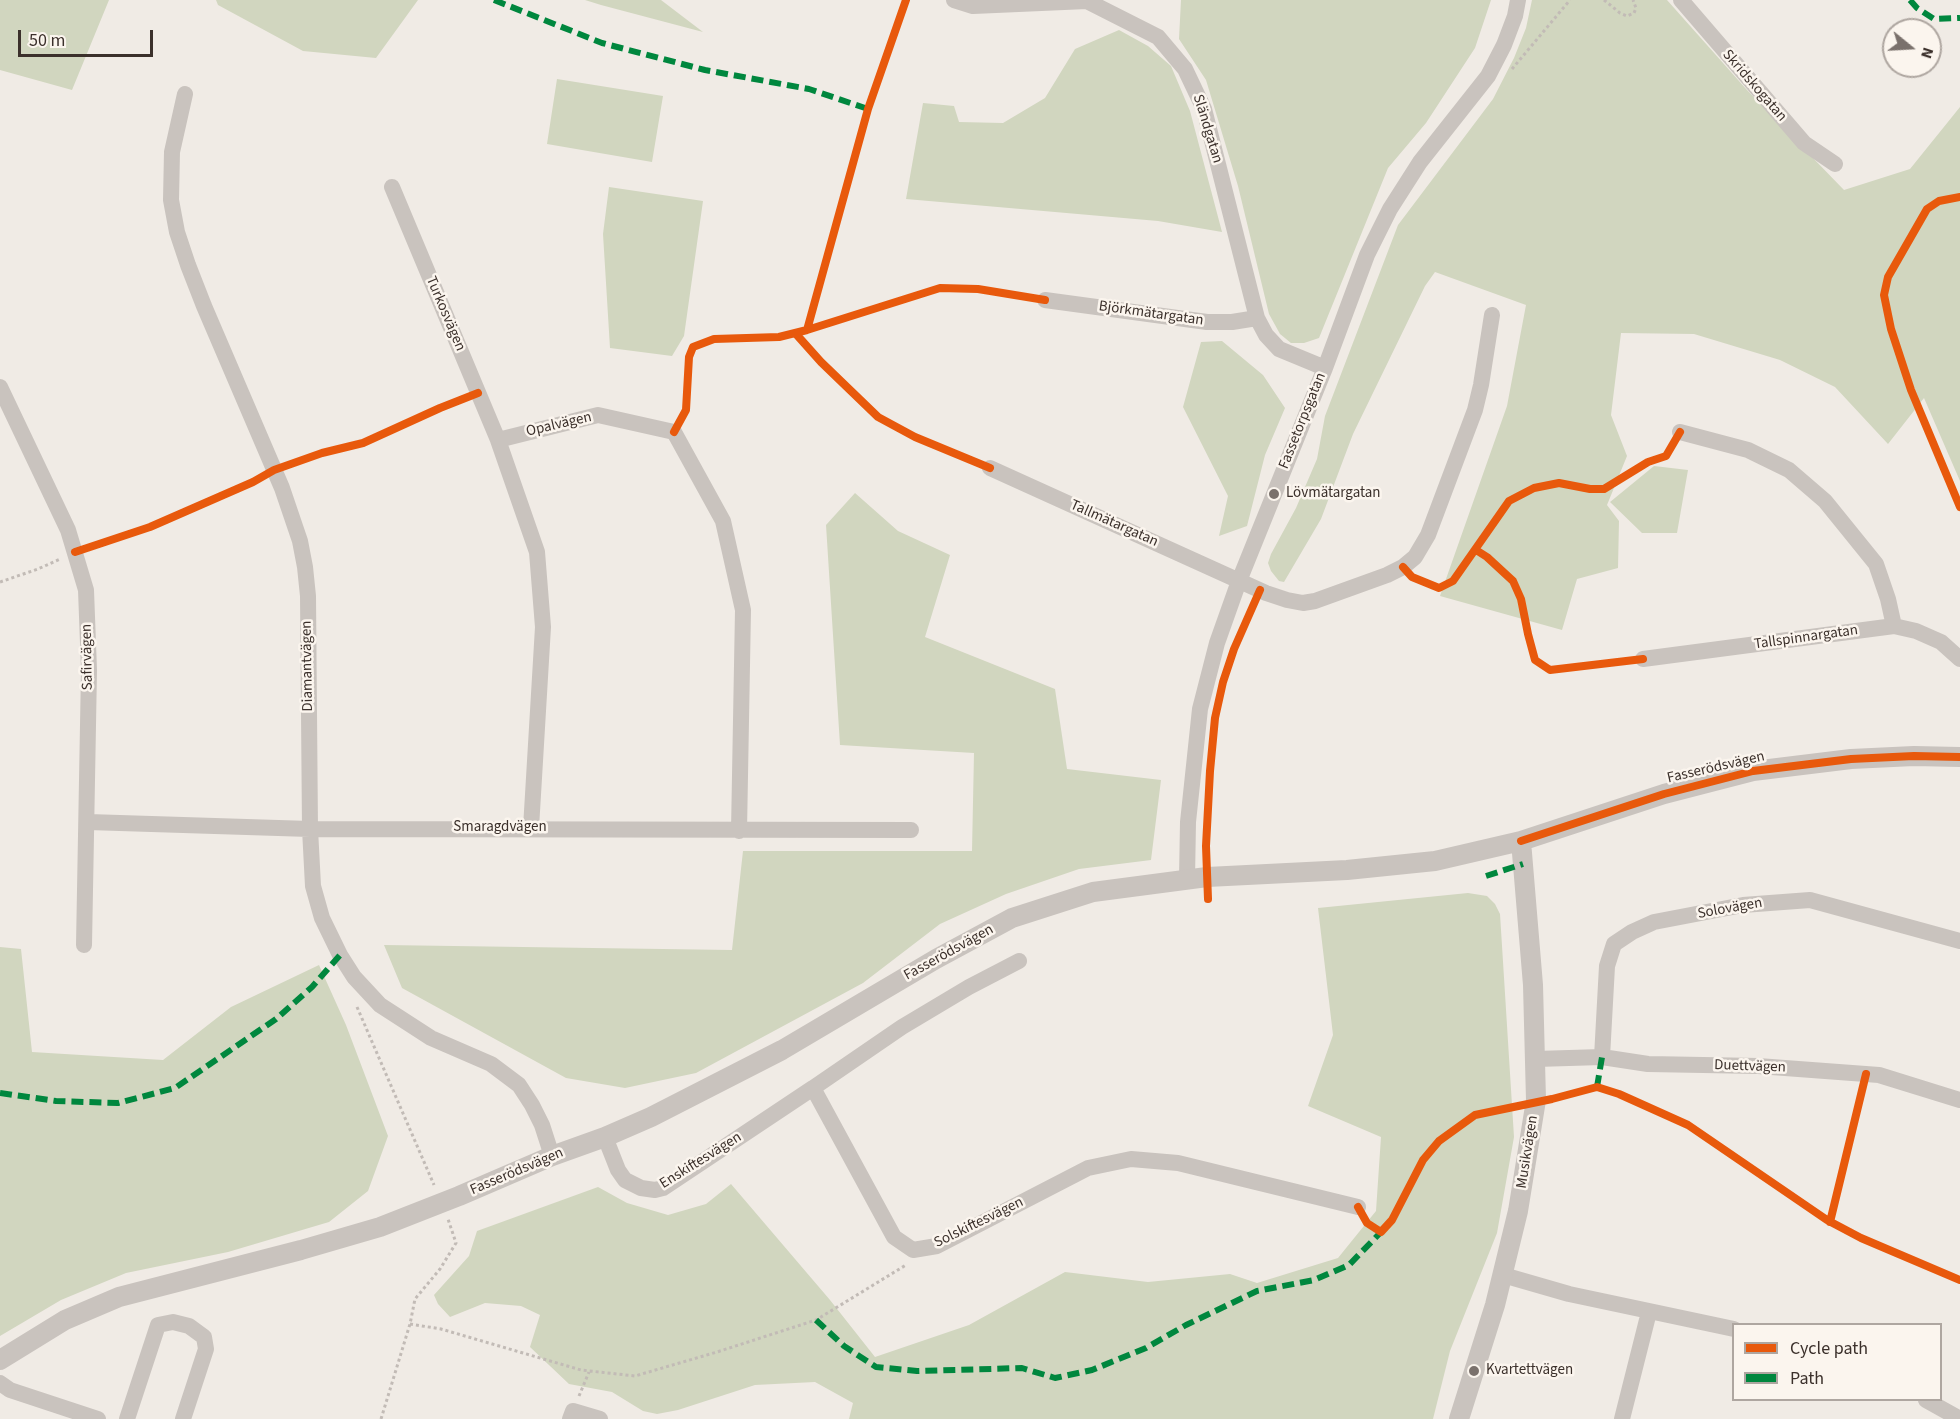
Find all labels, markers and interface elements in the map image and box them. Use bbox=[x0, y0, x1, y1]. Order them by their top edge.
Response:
scale bar bbox=[21, 18, 156, 56]
north arrow bbox=[1882, 18, 1942, 78]
text: 50 m bbox=[29, 28, 65, 53]
text: N bbox=[1915, 44, 1939, 61]
street label: Skridskogatan bbox=[1718, 46, 1790, 126]
street label: Sländgatan bbox=[1188, 92, 1226, 166]
street label: Turkosvägen bbox=[421, 274, 469, 354]
street label: Björkmätargatan bbox=[1097, 298, 1205, 330]
street label: Fassetorpsgatan bbox=[1275, 370, 1331, 472]
street label: Opalvägen bbox=[524, 409, 594, 441]
place label: Lövmätargatan bbox=[1286, 485, 1381, 503]
marker: Lövmätargatan bbox=[1267, 487, 1281, 501]
street label: Tallmätargatan bbox=[1067, 497, 1161, 551]
street label: Diamantvägen bbox=[298, 620, 318, 712]
street label: Tallspinnargatan bbox=[1753, 622, 1859, 654]
street label: Safirvägen bbox=[78, 624, 98, 690]
street label: Fasserödsvägen bbox=[1665, 748, 1767, 788]
street label: Smaragdvägen bbox=[453, 819, 547, 837]
street label: Solovägen bbox=[1696, 894, 1764, 924]
street label: Fasserödsvägen bbox=[901, 921, 997, 985]
street label: Duettvägen bbox=[1714, 1057, 1786, 1077]
street label: Musikvägen bbox=[1513, 1114, 1543, 1190]
street label: Enskiftesvägen bbox=[657, 1129, 745, 1193]
street label: Fasserödsvägen bbox=[468, 1144, 566, 1200]
street label: Solskiftesvägen bbox=[931, 1194, 1027, 1252]
legend bbox=[1732, 1323, 1942, 1401]
text: Cycle path bbox=[1790, 1336, 1868, 1361]
place label: Kvartettvägen bbox=[1486, 1362, 1573, 1380]
marker: Kvartettvägen bbox=[1467, 1364, 1481, 1378]
text: Path bbox=[1790, 1366, 1824, 1391]

